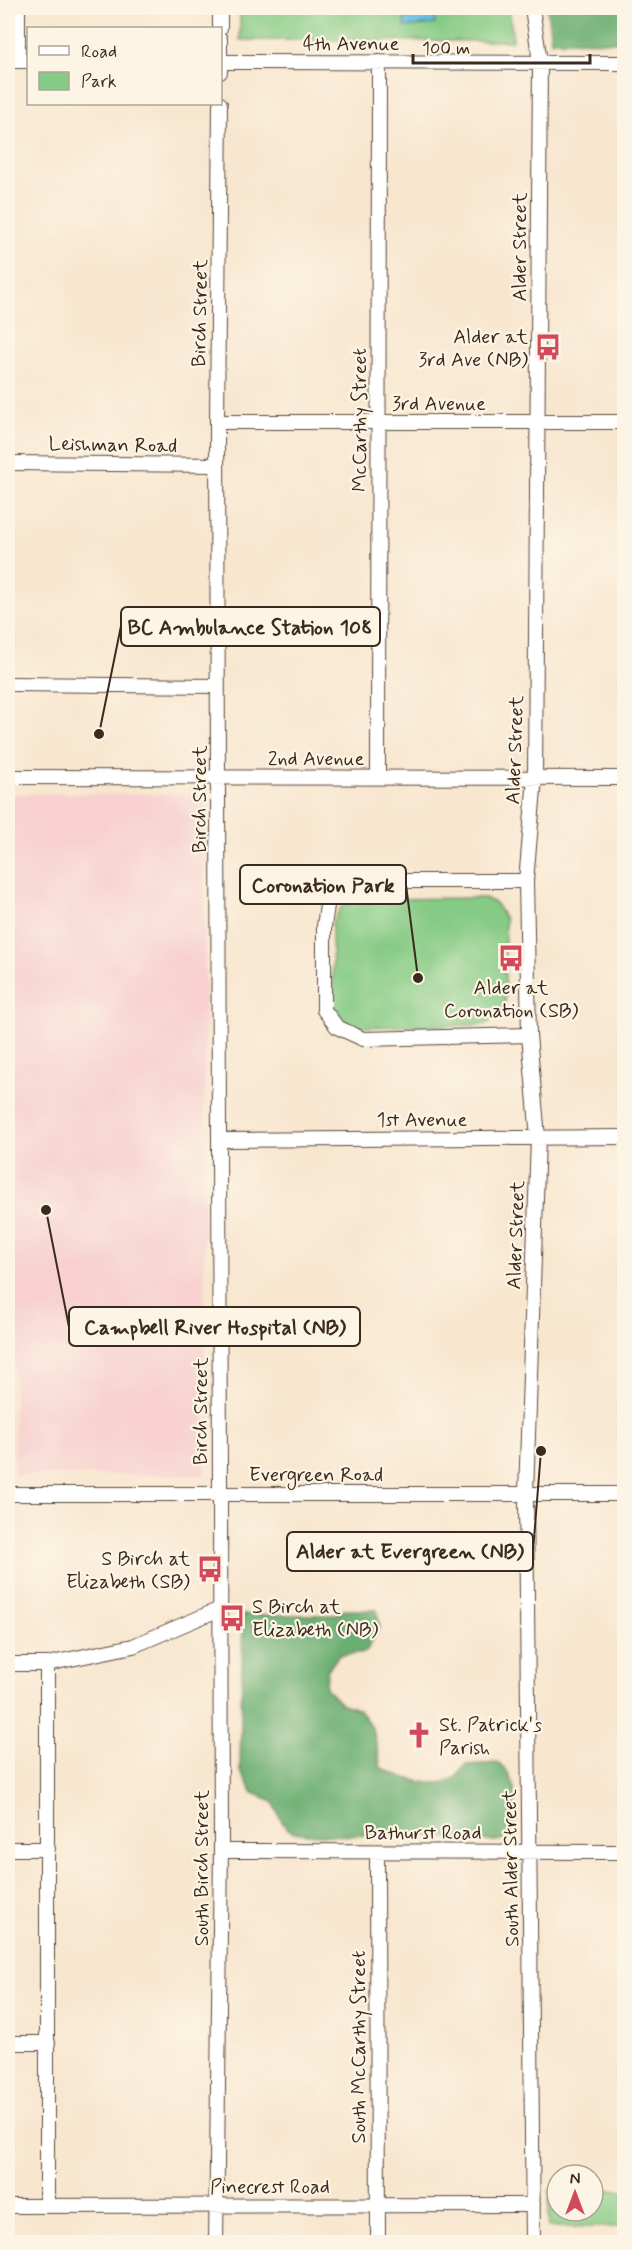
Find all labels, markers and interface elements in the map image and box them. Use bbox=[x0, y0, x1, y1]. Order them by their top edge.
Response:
legend bbox=[27, 27, 222, 105]
scale bar bbox=[413, 27, 590, 65]
street label: 4th Avenue bbox=[303, 31, 399, 58]
text: 100 m bbox=[422, 37, 470, 61]
text: Road bbox=[81, 40, 117, 64]
text: Park bbox=[81, 70, 117, 94]
street label: Alder Street bbox=[507, 192, 534, 302]
street label: Birch Street bbox=[186, 259, 215, 367]
place label: Alder at 3rd Ave (NB) bbox=[418, 324, 528, 374]
bus stop icon: Alder at 3rd Ave (NB) bbox=[533, 332, 563, 362]
street label: McCarthy Street bbox=[347, 348, 374, 492]
street label: 3rd Avenue bbox=[392, 391, 486, 418]
street label: Leishman Road bbox=[48, 431, 178, 460]
callout: BC Ambulance Station 108 bbox=[121, 607, 380, 646]
text: BC Ambulance Station 108 bbox=[128, 614, 372, 642]
street label: Alder Street bbox=[500, 695, 531, 805]
street label: Birch Street bbox=[187, 745, 214, 853]
street label: 2nd Avenue bbox=[268, 746, 365, 773]
callout: Coronation Park bbox=[240, 865, 406, 904]
text: Coronation Park bbox=[251, 872, 395, 900]
bus stop icon: Alder at Coronation (SB) bbox=[496, 943, 526, 973]
place label: Alder at Coronation (SB) bbox=[444, 975, 578, 1025]
street label: 1st Avenue bbox=[377, 1107, 468, 1134]
street label: Alder Street bbox=[501, 1180, 532, 1290]
callout: Campbell River Hospital (NB) bbox=[69, 1307, 360, 1346]
text: Campbell River Hospital (NB) bbox=[84, 1314, 347, 1342]
street label: Birch Street bbox=[188, 1357, 215, 1465]
street label: Evergreen Road bbox=[249, 1462, 383, 1490]
callout: Alder at Evergreen (NB) bbox=[287, 1532, 533, 1571]
text: Alder at Evergreen (NB) bbox=[296, 1538, 524, 1566]
place label: S Birch at Elizabeth (SB) bbox=[66, 1546, 190, 1596]
bus stop icon: S Birch at Elizabeth (SB) bbox=[195, 1554, 225, 1584]
place label: S Birch at Elizabeth (NB) bbox=[252, 1594, 378, 1644]
bus stop icon: S Birch at Elizabeth (NB) bbox=[217, 1603, 247, 1633]
place label: St. Patrick's Parish bbox=[439, 1712, 542, 1762]
church icon: St. Patrick's Parish bbox=[404, 1720, 434, 1750]
street label: South Birch Street bbox=[189, 1789, 216, 1946]
street label: South Alder Street bbox=[497, 1789, 526, 1947]
street label: Bathurst Road bbox=[365, 1820, 481, 1847]
street label: South McCarthy Street bbox=[346, 1951, 373, 2143]
north arrow bbox=[545, 2163, 605, 2223]
text: N bbox=[570, 2169, 580, 2190]
street label: Pinecrest Road bbox=[210, 2174, 330, 2201]

